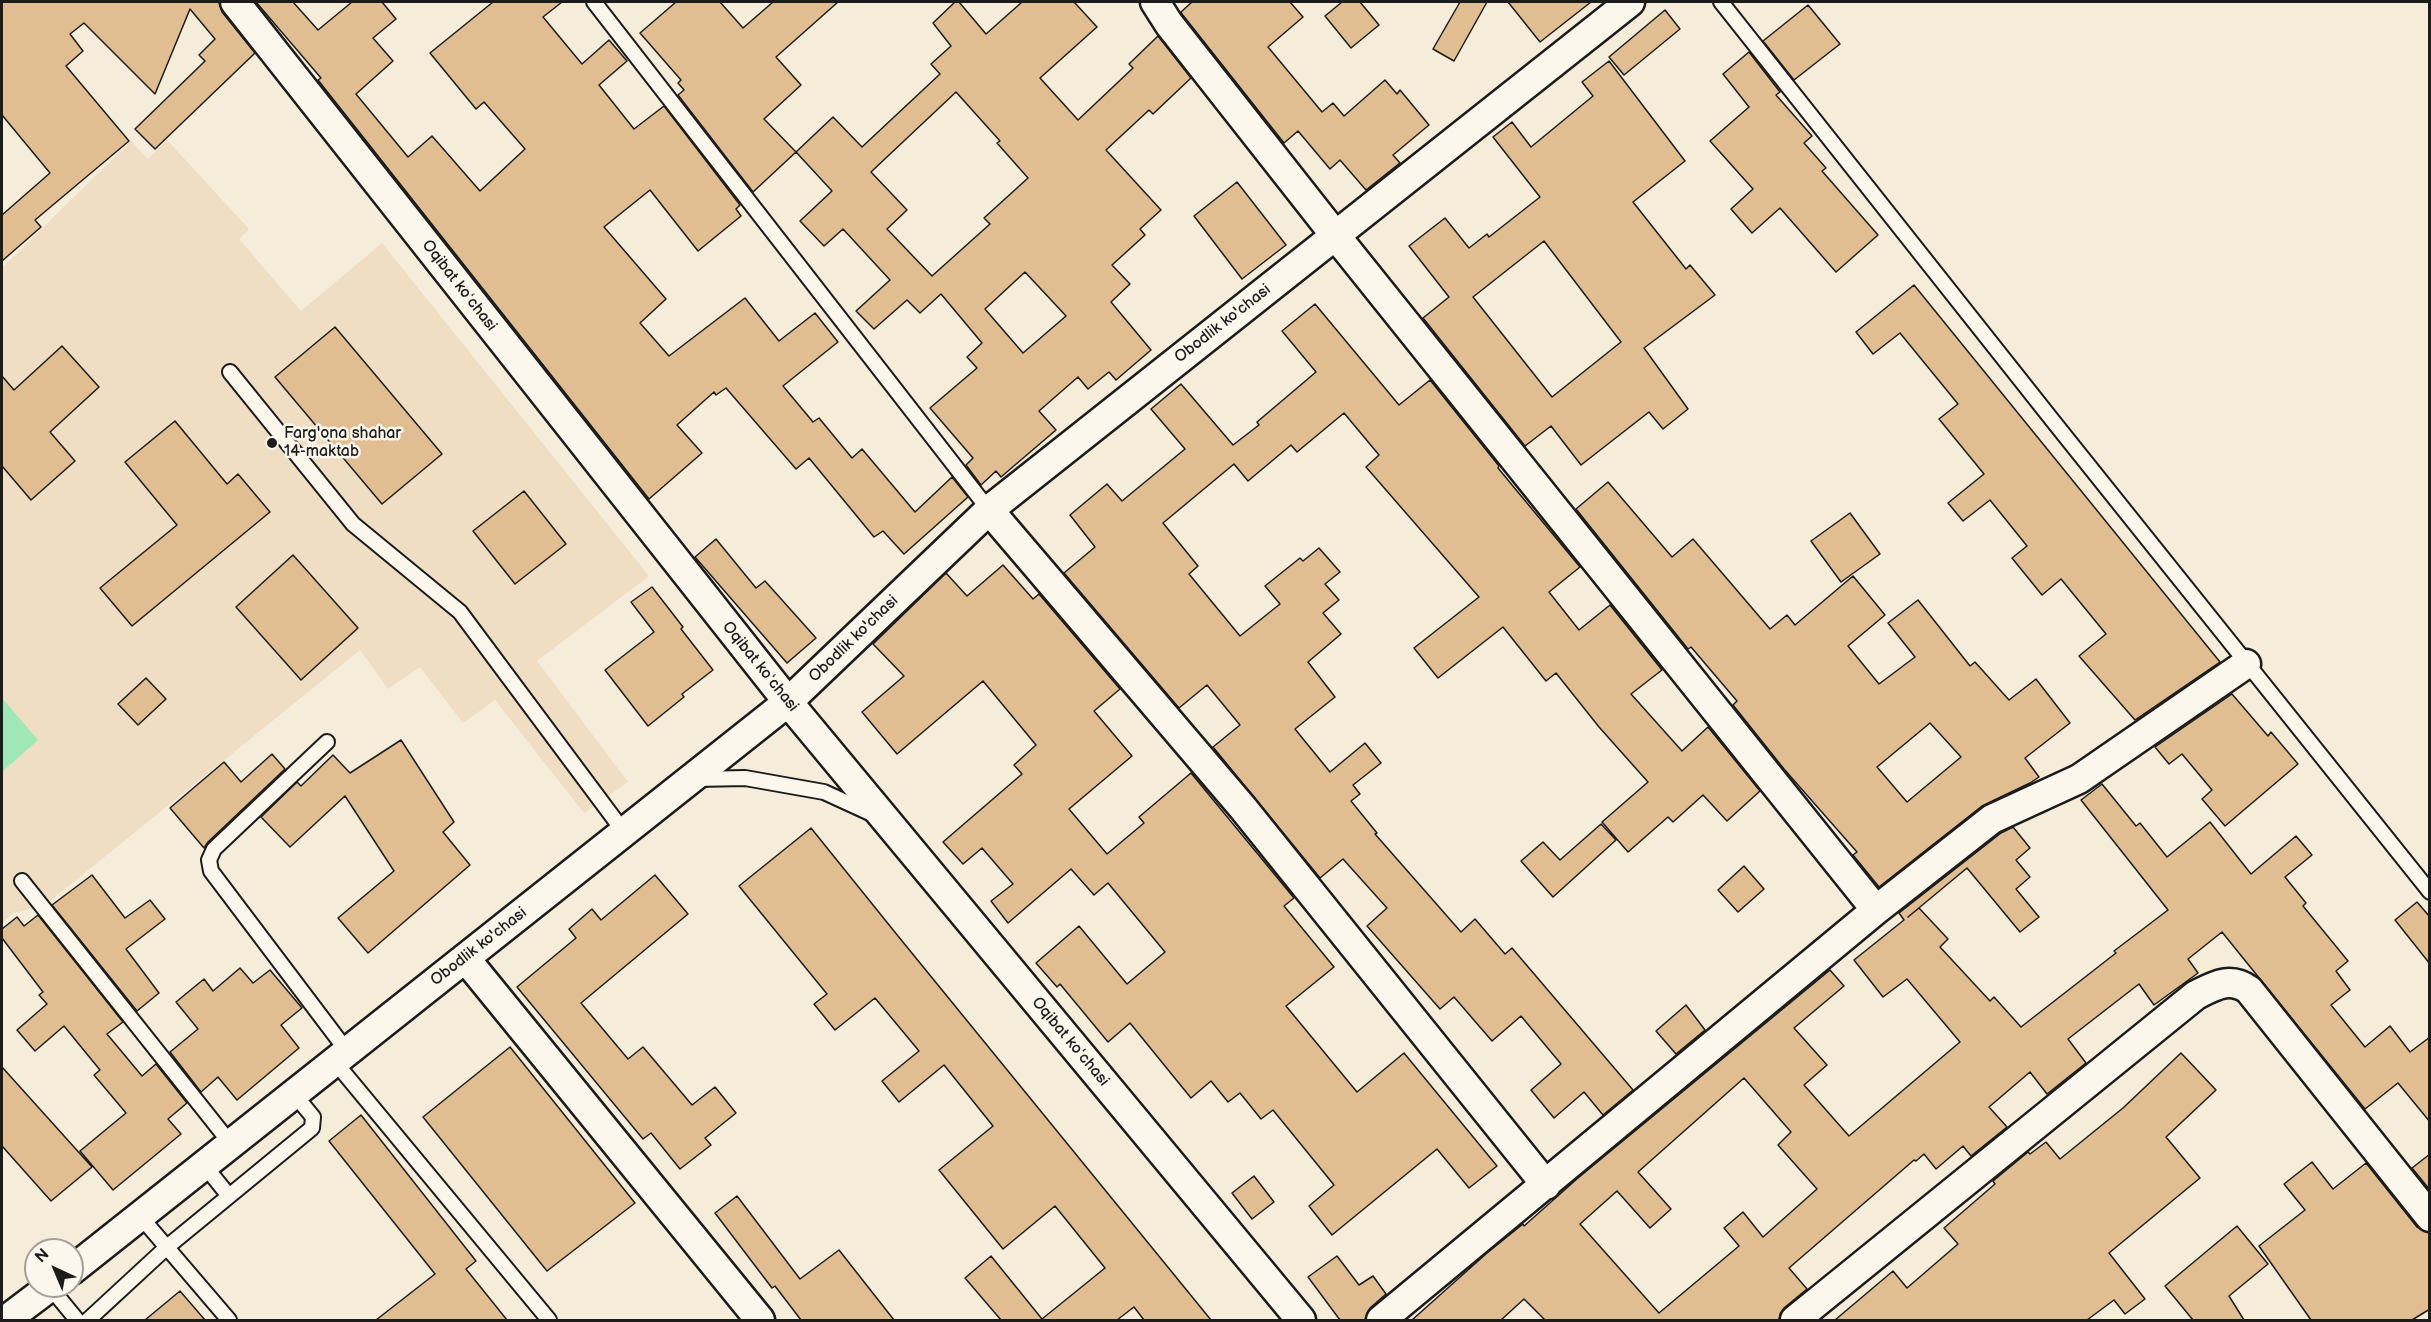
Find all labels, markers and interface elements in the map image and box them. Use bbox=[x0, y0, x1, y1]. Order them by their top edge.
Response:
street label: Oqibat koʻchasi bbox=[417, 236, 501, 336]
street label: Obodlik ko'chasi bbox=[1171, 280, 1275, 368]
place label: Farg'ona shahar 14-maktab bbox=[284, 424, 401, 462]
marker: Farg'ona shahar 14-maktab bbox=[265, 436, 279, 450]
street label: Obodlik ko'chasi bbox=[805, 592, 903, 686]
street label: Oqibat koʻchasi bbox=[718, 618, 802, 716]
street label: Obodlik ko'chasi bbox=[427, 903, 531, 991]
street label: Oqibat koʻchasi bbox=[1027, 993, 1113, 1091]
north arrow bbox=[24, 1238, 84, 1298]
text: N bbox=[32, 1245, 53, 1267]

